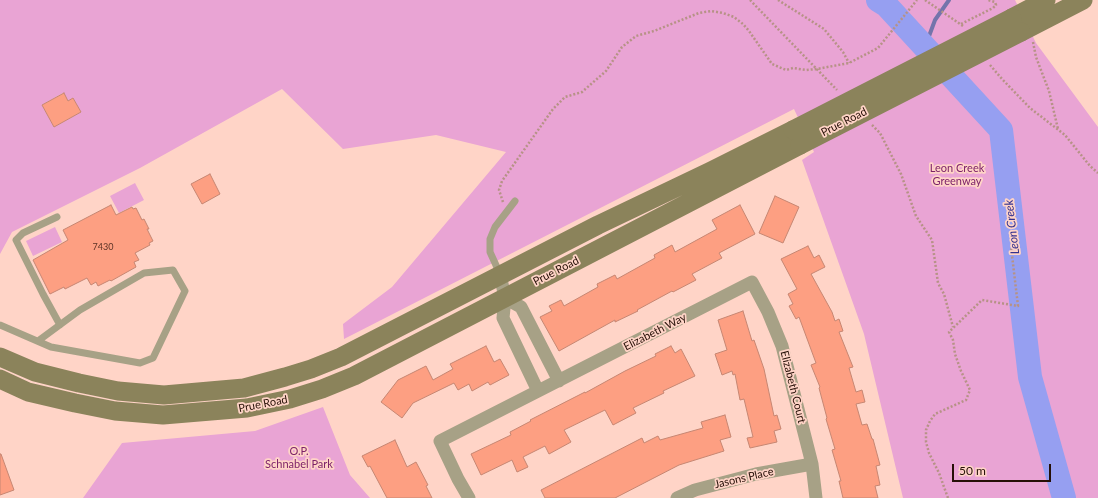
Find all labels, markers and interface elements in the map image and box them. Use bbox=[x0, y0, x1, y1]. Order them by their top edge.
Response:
street label: Prue Road bbox=[819, 105, 869, 139]
park label: Leon Creek Greenway bbox=[930, 161, 984, 187]
water label: Leon Creek bbox=[1002, 199, 1022, 255]
house number: 7430 bbox=[93, 242, 113, 252]
street label: Prue Road bbox=[531, 254, 581, 288]
street label: Elizabeth Way bbox=[621, 311, 689, 353]
street label: Elizabeth Court bbox=[778, 349, 808, 425]
street label: Prue Road bbox=[237, 393, 289, 415]
park label: O.P. Schnabel Park bbox=[265, 444, 333, 470]
scale bar bbox=[954, 456, 1053, 482]
text: 50 m bbox=[959, 463, 986, 478]
street label: Jasons Place bbox=[713, 465, 775, 491]

